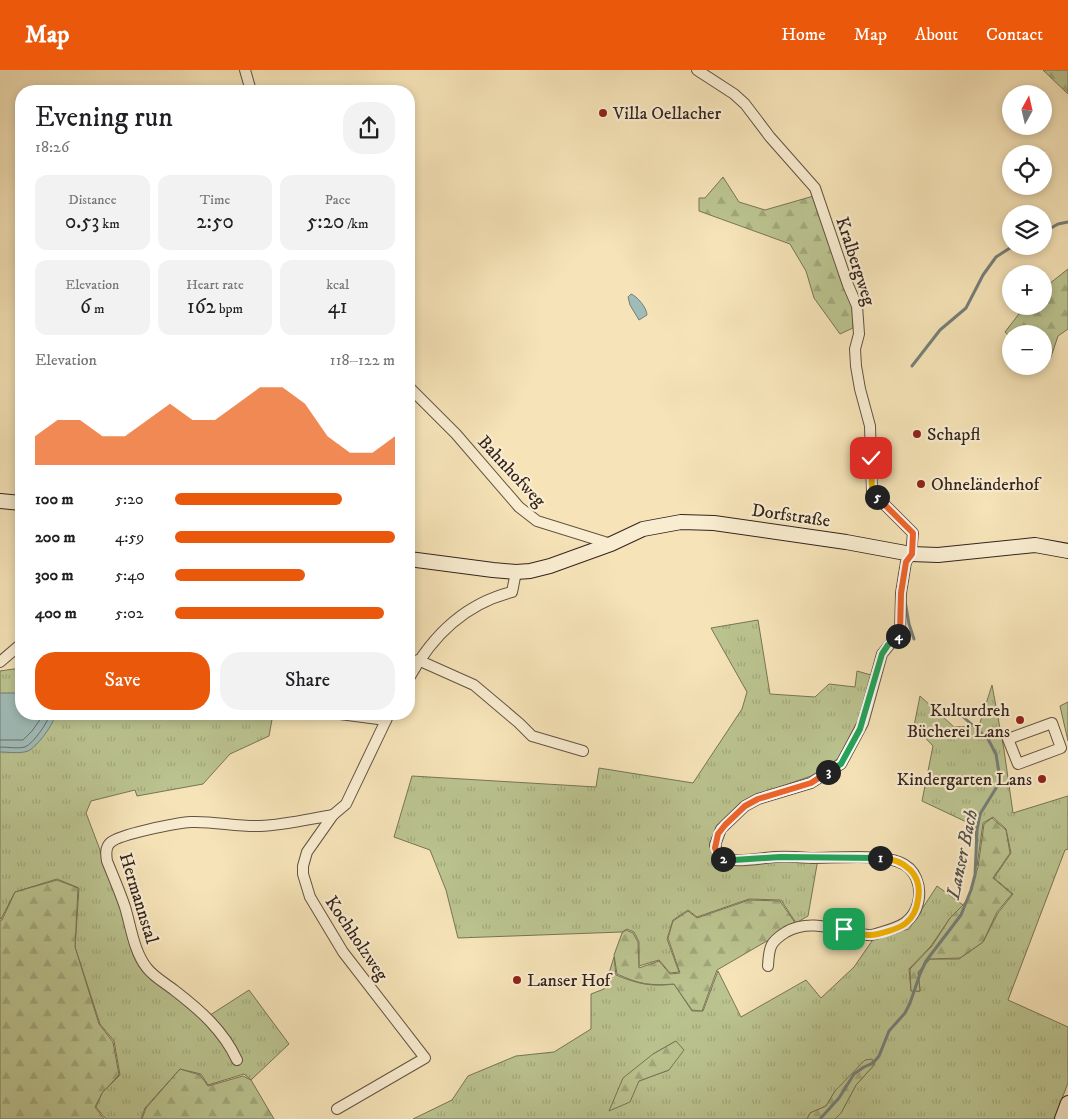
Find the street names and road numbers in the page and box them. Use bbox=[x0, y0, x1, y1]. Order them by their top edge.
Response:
street label: Kralbergweg bbox=[830, 214, 880, 309]
street label: Bahnhofweg bbox=[473, 431, 550, 512]
street label: Dorfstraße bbox=[750, 500, 832, 532]
street label: Hermannstal bbox=[114, 850, 162, 947]
street label: Kochholzweg bbox=[320, 892, 393, 985]

